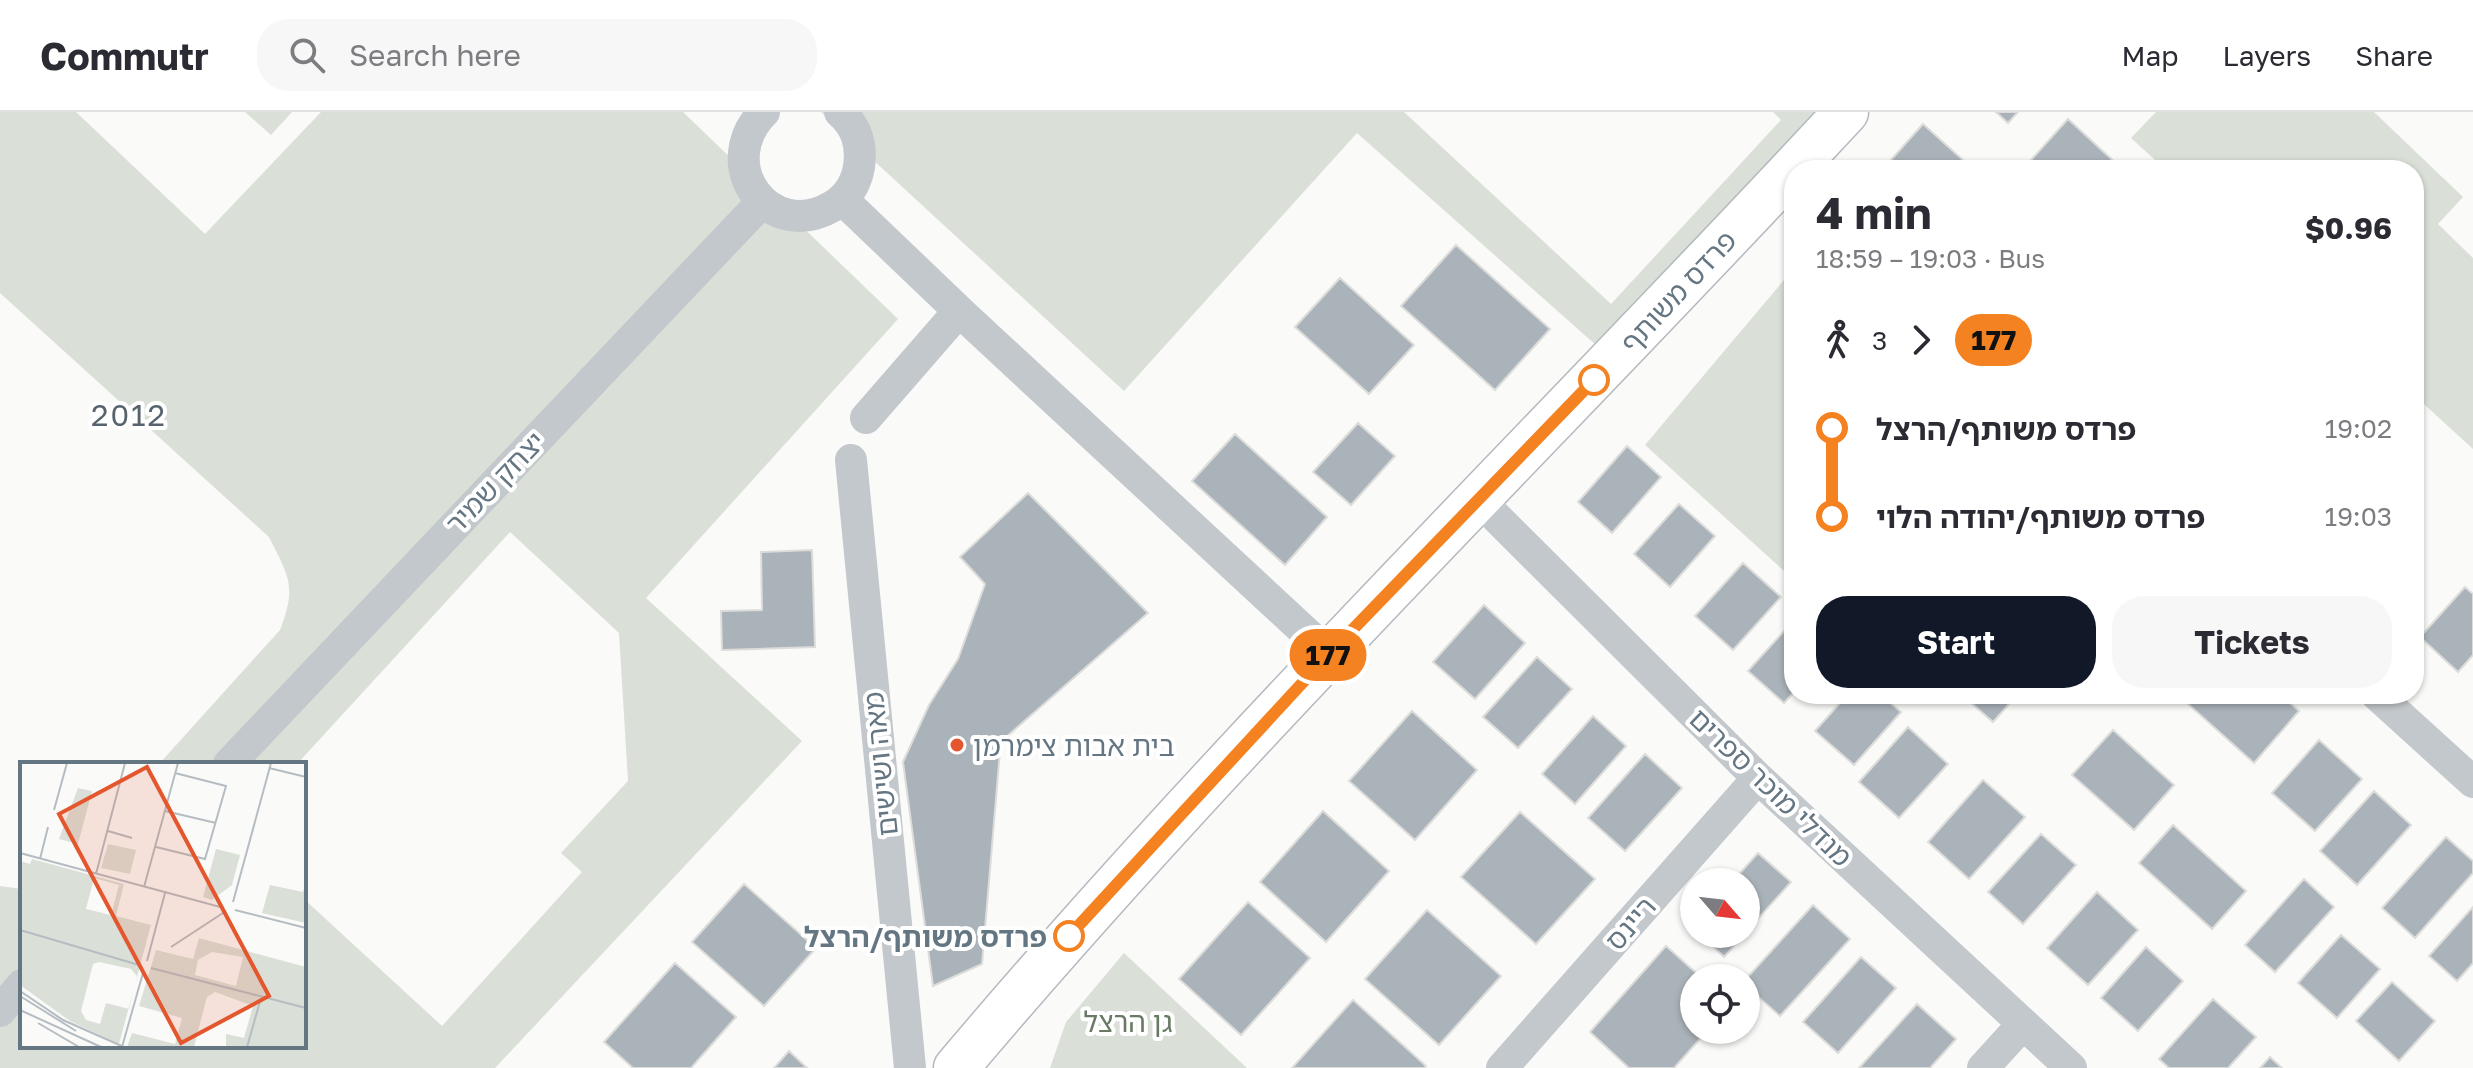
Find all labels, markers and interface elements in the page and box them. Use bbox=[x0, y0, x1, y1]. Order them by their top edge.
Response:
search box bbox=[257, 19, 817, 91]
text: Commutr bbox=[40, 33, 209, 78]
icon: search bbox=[285, 33, 329, 77]
text: Search here bbox=[349, 37, 521, 73]
text: Map bbox=[2121, 39, 2179, 72]
text: Layers bbox=[2223, 39, 2311, 72]
text: Share bbox=[2355, 39, 2433, 72]
text: 4 min bbox=[1816, 186, 1932, 239]
text: $0.96 bbox=[2305, 210, 2392, 246]
street label: פרדס משותף bbox=[1613, 223, 1743, 359]
text: 18:59 – 19:03 · Bus bbox=[1816, 243, 2045, 274]
icon: walk bbox=[1816, 318, 1860, 362]
icon: forward bbox=[1899, 318, 1943, 362]
text: 177 bbox=[1971, 323, 2016, 356]
text: 3 bbox=[1872, 325, 1887, 356]
unlabelled marker bbox=[1579, 365, 1609, 395]
district label: 2012 bbox=[91, 397, 167, 433]
text: פרדס משותף/הרצל bbox=[1876, 411, 2136, 447]
text: 19:02 bbox=[2325, 413, 2392, 444]
street label: יצחק שמיר bbox=[439, 424, 551, 540]
text: פרדס משותף/יהודה הלוי bbox=[1876, 499, 2205, 535]
text: 19:03 bbox=[2325, 501, 2392, 532]
button: Start bbox=[1816, 596, 2096, 688]
button: Tickets bbox=[2112, 596, 2392, 688]
line badge: 177 bbox=[1282, 629, 1374, 681]
text: 177 bbox=[1306, 638, 1350, 671]
street label: מאה ושישים bbox=[856, 690, 904, 838]
street label: מנדלי מוכר ספרים bbox=[1683, 701, 1859, 873]
place label: בית אבות צימרמן bbox=[973, 729, 1175, 762]
marker: בית אבות צימרמן bbox=[948, 736, 966, 754]
inset map bbox=[20, 762, 306, 1048]
north arrow bbox=[1680, 868, 1760, 948]
map controls bbox=[1680, 868, 1760, 1044]
street label: ריינס bbox=[1598, 890, 1662, 956]
place label: פרדס משותף/הרצל bbox=[804, 920, 1047, 953]
marker: פרדס משותף/הרצל bbox=[1054, 921, 1084, 951]
button: locate bbox=[1680, 964, 1760, 1044]
park label: גן הרצל bbox=[1083, 1005, 1173, 1038]

